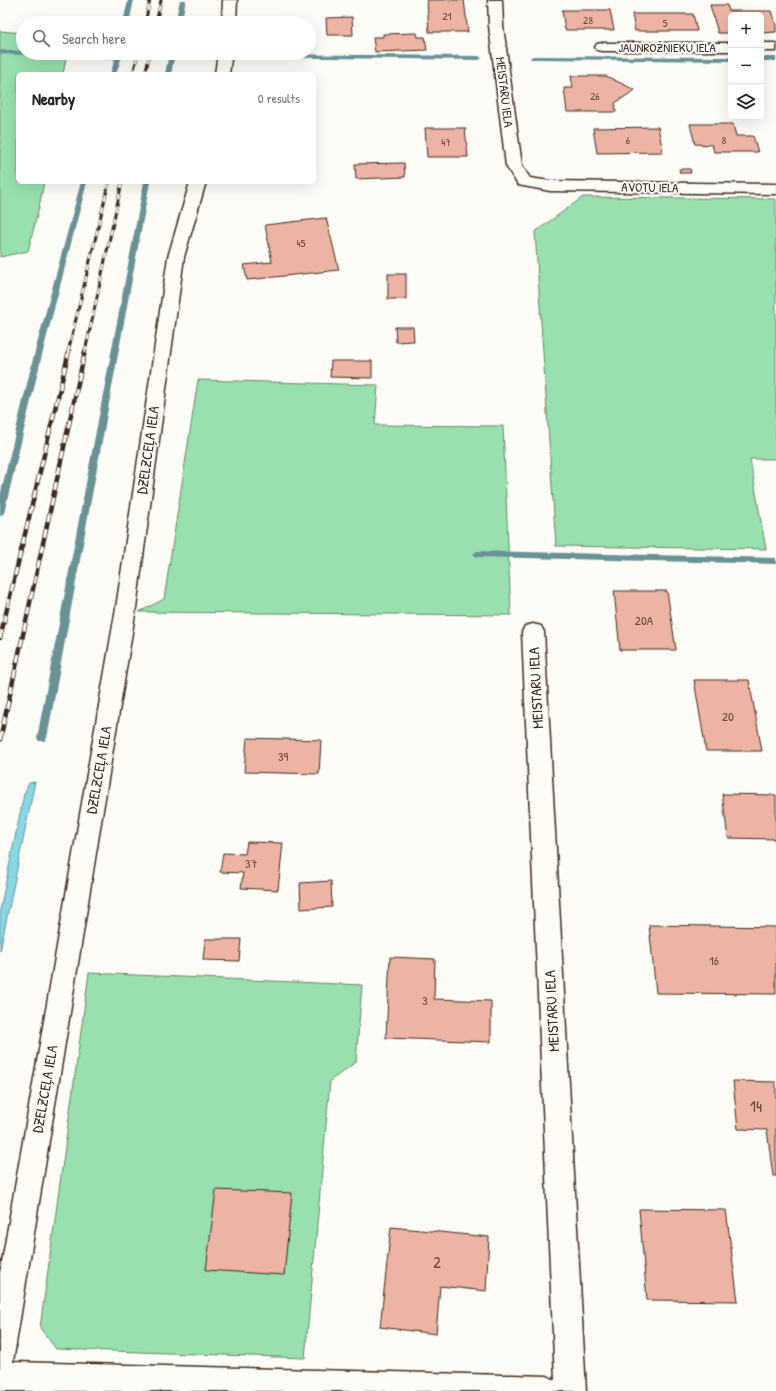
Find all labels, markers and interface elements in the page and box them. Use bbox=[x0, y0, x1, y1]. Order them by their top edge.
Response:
house number: 21 bbox=[442, 9, 452, 23]
map controls bbox=[728, 12, 764, 120]
button: + bbox=[728, 12, 764, 48]
house number: 28 bbox=[583, 13, 593, 27]
search box bbox=[16, 16, 316, 60]
house number: 5 bbox=[663, 16, 668, 30]
icon: search bbox=[30, 27, 52, 49]
text: Search here bbox=[62, 28, 126, 49]
street label: JAUNROŽNIEKU IELA bbox=[618, 38, 716, 56]
button: − bbox=[728, 48, 764, 84]
street label: MEISTARU IELA bbox=[492, 56, 518, 129]
button: layers bbox=[728, 84, 764, 120]
text: Nearby bbox=[32, 87, 75, 110]
text: 0 results bbox=[258, 89, 300, 107]
house number: 26 bbox=[590, 89, 600, 103]
house number: 6 bbox=[626, 133, 631, 147]
house number: 8 bbox=[722, 133, 727, 147]
house number: 47 bbox=[441, 135, 451, 149]
street label: AVOTU IELA bbox=[621, 178, 679, 197]
house number: 45 bbox=[297, 236, 306, 250]
street label: DZELZCEĻA IELA bbox=[131, 404, 164, 495]
house number: 20A bbox=[635, 611, 654, 629]
street label: MEISTARU IELA bbox=[523, 646, 548, 729]
house number: 20 bbox=[722, 707, 734, 725]
street label: DZELZCEĻA IELA bbox=[80, 724, 117, 815]
house number: 39 bbox=[278, 747, 289, 765]
house number: 37 bbox=[245, 854, 257, 872]
house number: 16 bbox=[709, 951, 719, 969]
street label: MEISTARU IELA bbox=[539, 969, 564, 1052]
house number: 3 bbox=[422, 991, 428, 1009]
street label: DZELZCEĻA IELA bbox=[26, 1043, 63, 1134]
house number: 14 bbox=[750, 1095, 762, 1117]
house number: 2 bbox=[433, 1251, 441, 1273]

